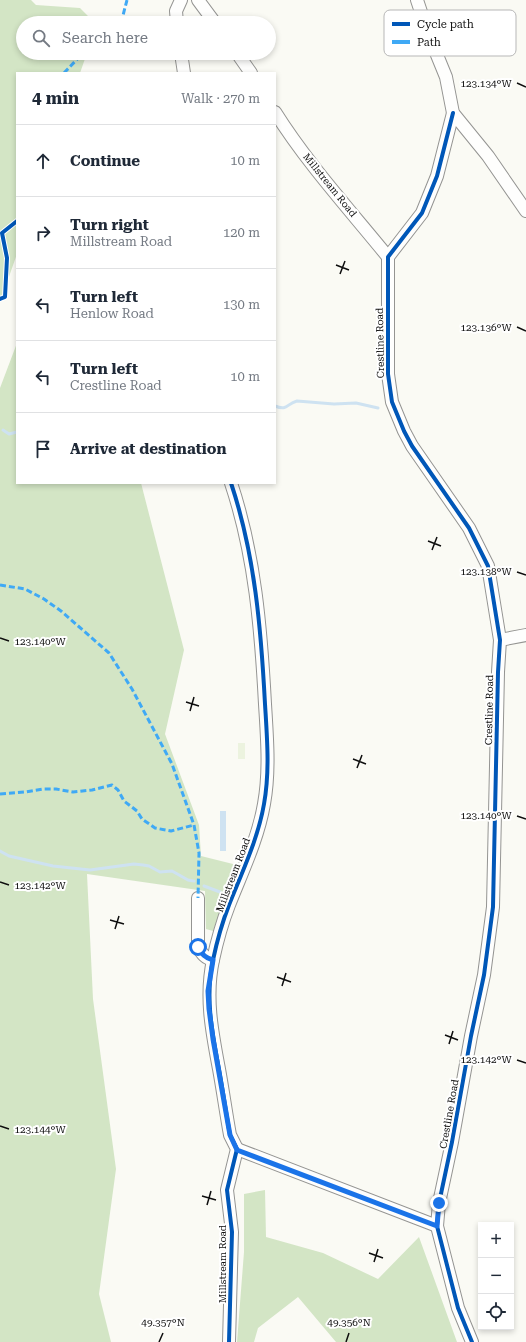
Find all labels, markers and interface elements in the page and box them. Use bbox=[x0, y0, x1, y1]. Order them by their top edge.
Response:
legend bbox=[384, 10, 516, 56]
search box bbox=[16, 16, 276, 60]
text: Cycle path bbox=[417, 18, 474, 31]
icon: search bbox=[30, 27, 52, 49]
text: Search here bbox=[62, 29, 148, 47]
text: Path bbox=[417, 36, 441, 49]
text: 123.134°W bbox=[460, 78, 512, 89]
text: 4 min bbox=[32, 88, 79, 108]
text: Walk · 270 m bbox=[181, 91, 260, 106]
icon: ahead bbox=[32, 150, 54, 172]
street label: Millstream Road bbox=[301, 151, 359, 219]
text: Continue bbox=[70, 152, 140, 170]
text: 10 m bbox=[230, 153, 260, 168]
text: Turn right bbox=[70, 216, 149, 234]
icon: right bbox=[32, 222, 54, 244]
text: 120 m bbox=[223, 225, 260, 240]
text: Millstream Road bbox=[70, 234, 172, 249]
text: Turn left bbox=[70, 288, 138, 306]
icon: left bbox=[32, 294, 54, 316]
text: 130 m bbox=[223, 297, 260, 312]
text: Henlow Road bbox=[70, 306, 154, 321]
street label: Crestline Road bbox=[374, 307, 386, 378]
text: 123.136°W bbox=[460, 322, 512, 333]
text: Turn left bbox=[70, 360, 138, 378]
icon: left bbox=[32, 366, 54, 388]
text: 10 m bbox=[230, 369, 260, 384]
text: Crestline Road bbox=[70, 378, 162, 393]
icon: arrive bbox=[32, 438, 54, 460]
text: Arrive at destination bbox=[70, 440, 226, 458]
text: 123.138°W bbox=[460, 566, 512, 577]
text: 123.140°W bbox=[14, 636, 66, 647]
street label: Crestline Road bbox=[483, 674, 495, 745]
text: 123.140°W bbox=[460, 810, 512, 821]
street label: Millstream Road bbox=[214, 836, 252, 914]
text: 123.142°W bbox=[14, 880, 66, 891]
route start bbox=[189, 938, 207, 956]
text: 123.142°W bbox=[460, 1054, 512, 1065]
street label: Crestline Road bbox=[437, 1078, 461, 1150]
text: 123.144°W bbox=[14, 1124, 66, 1135]
route end bbox=[430, 1194, 448, 1212]
map controls bbox=[478, 1222, 514, 1330]
button: + bbox=[478, 1222, 514, 1258]
street label: Millstream Road bbox=[217, 1224, 228, 1303]
button: − bbox=[478, 1258, 514, 1294]
button: locate bbox=[478, 1294, 514, 1330]
text: 49.357°N bbox=[141, 1317, 185, 1328]
text: 49.356°N bbox=[327, 1317, 371, 1328]

